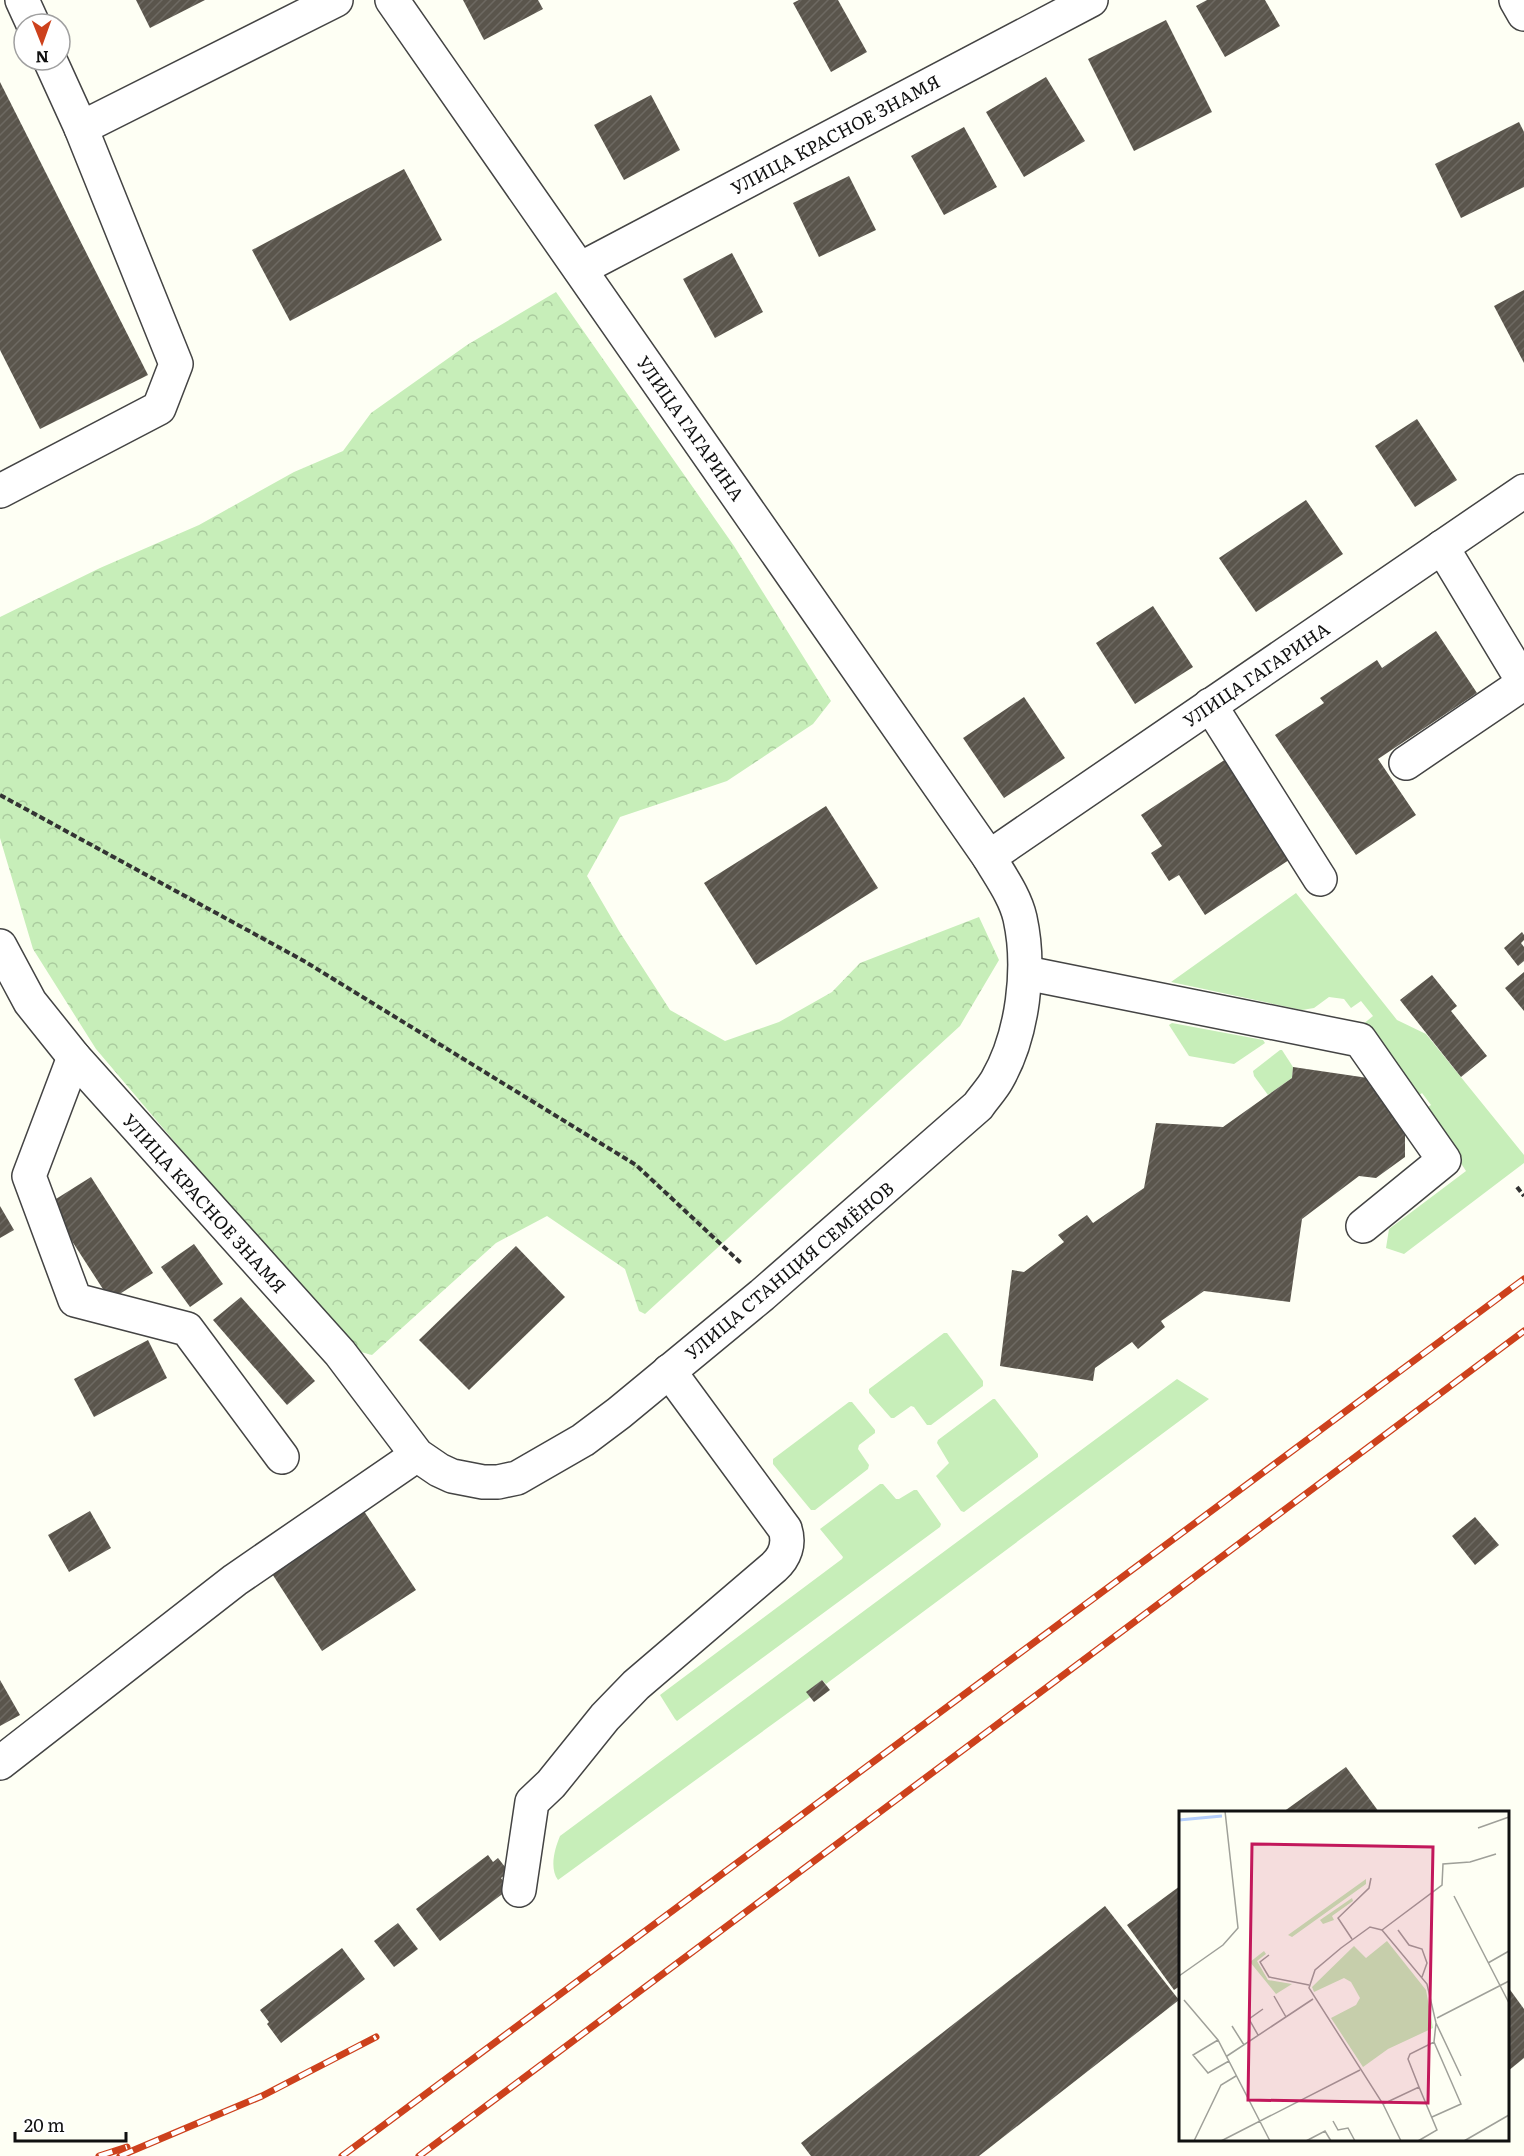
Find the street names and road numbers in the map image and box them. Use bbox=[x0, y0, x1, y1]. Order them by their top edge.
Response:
street label: УЛИЦА КРАСНОЕ ЗНАМЯ bbox=[726, 67, 944, 201]
street label: УЛИЦА ГАГАРИНА bbox=[631, 350, 751, 506]
street label: УЛИЦА ГАГАРИНА bbox=[1177, 615, 1335, 733]
street label: УЛИЦА КРАСНОЕ ЗНАМЯ bbox=[117, 1107, 293, 1299]
street label: УЛИЦА СТАНЦИЯ СЕМЁНОВ bbox=[679, 1174, 899, 1366]

